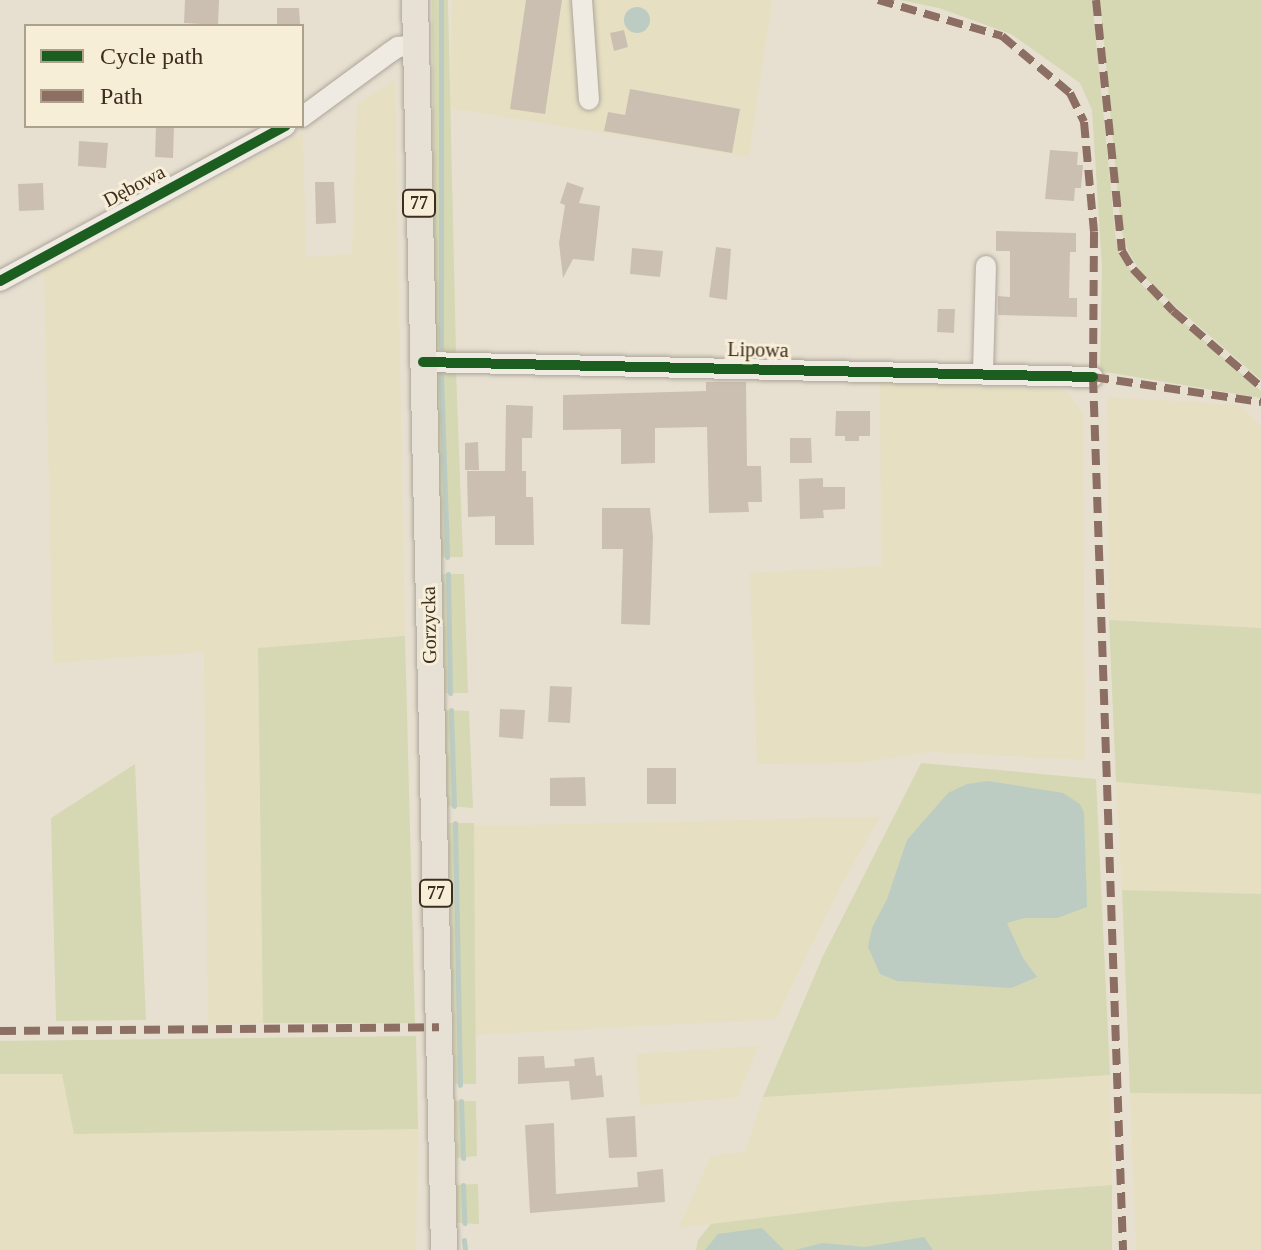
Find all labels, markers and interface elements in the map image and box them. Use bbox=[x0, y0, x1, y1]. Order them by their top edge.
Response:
legend bbox=[24, 24, 304, 128]
text: Cycle path bbox=[100, 43, 203, 69]
text: Path bbox=[100, 83, 143, 109]
street label: Dębowa bbox=[99, 160, 169, 212]
road number: 77 bbox=[401, 189, 437, 217]
street label: Lipowa bbox=[727, 337, 789, 363]
street label: Gorzycka bbox=[416, 586, 442, 664]
road number: 77 bbox=[418, 879, 454, 907]

